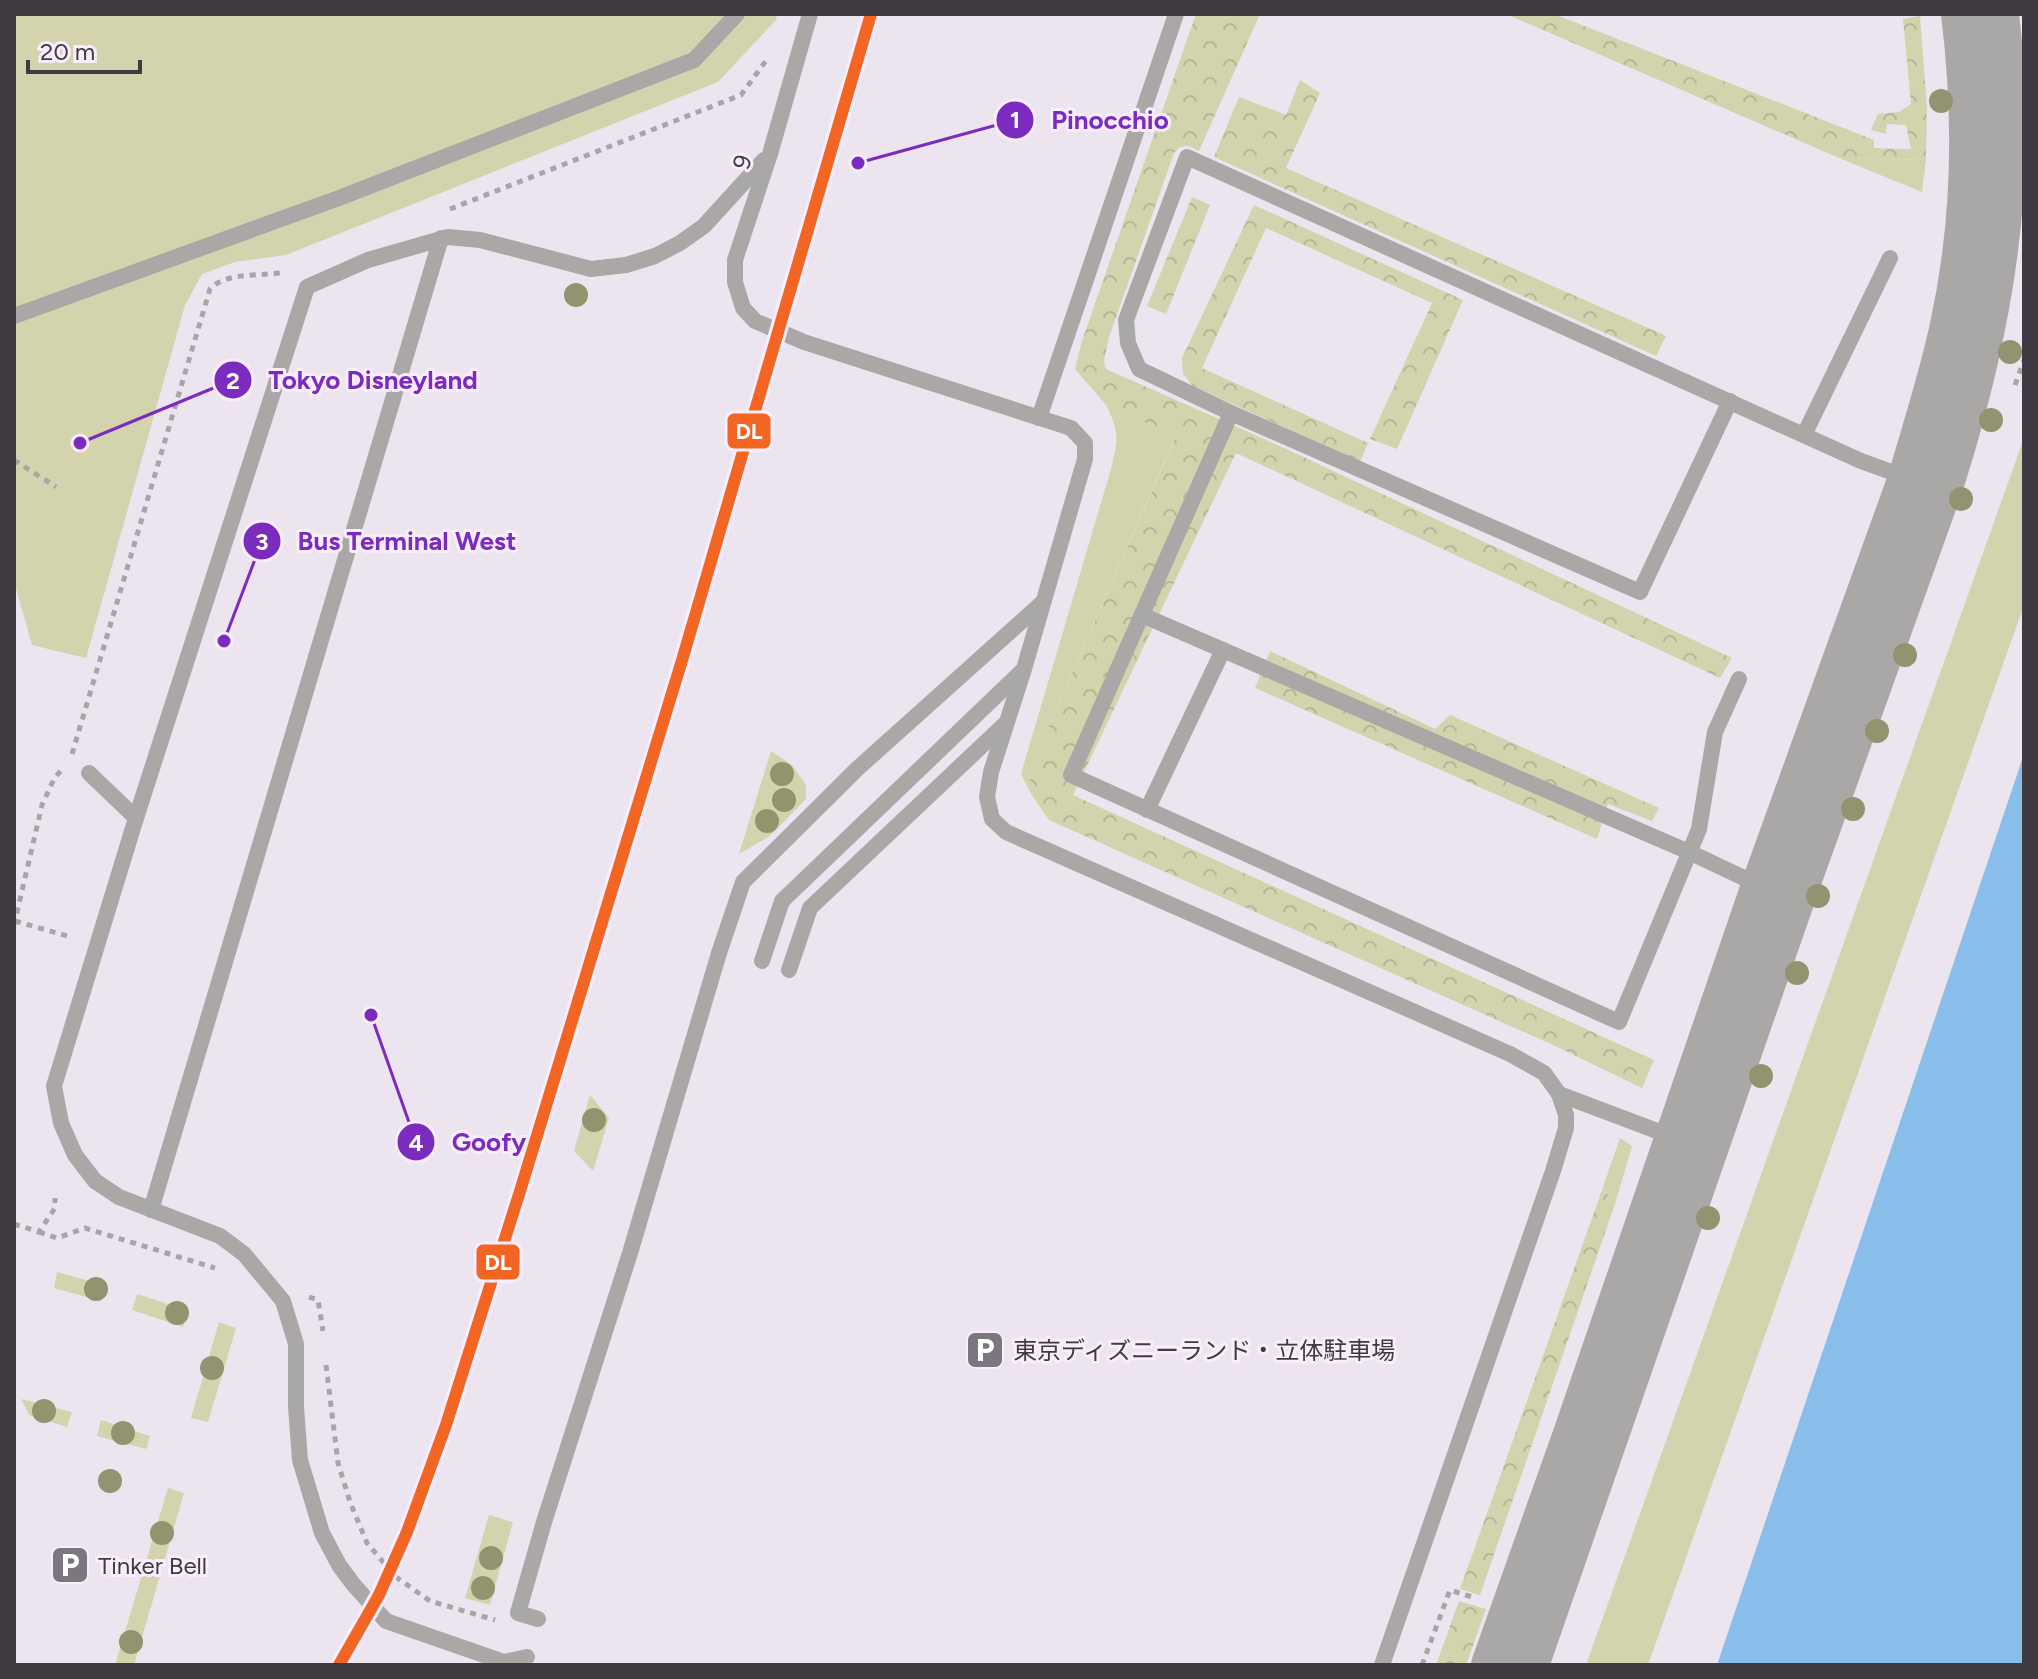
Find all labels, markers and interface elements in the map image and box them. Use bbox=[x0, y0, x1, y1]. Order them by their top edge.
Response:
scale bar bbox=[28, 24, 140, 74]
text: 20 m bbox=[40, 37, 95, 66]
callout: Pinocchio bbox=[995, 95, 1185, 145]
text: Pinocchio bbox=[1051, 104, 1169, 136]
text: 1 bbox=[1010, 105, 1020, 134]
street label: 9 bbox=[726, 151, 758, 173]
callout: Tokyo Disneyland bbox=[213, 355, 494, 405]
text: Tokyo Disneyland bbox=[268, 364, 478, 396]
text: 2 bbox=[226, 366, 240, 395]
line badge: DL bbox=[726, 412, 772, 450]
text: DL bbox=[735, 418, 763, 445]
callout: Bus Terminal West bbox=[242, 516, 532, 566]
text: Bus Terminal West bbox=[298, 525, 516, 557]
text: 3 bbox=[255, 527, 269, 556]
callout: Goofy bbox=[396, 1117, 543, 1167]
text: Goofy bbox=[452, 1126, 526, 1158]
text: 4 bbox=[408, 1128, 424, 1157]
line badge: DL bbox=[475, 1243, 521, 1281]
text: DL bbox=[484, 1249, 512, 1276]
parking icon: 東京ディズニーランド・立体駐車場 bbox=[964, 1329, 1006, 1371]
place label: 東京ディズニーランド・立体駐車場 bbox=[1013, 1336, 1395, 1365]
parking icon: Tinker Bell bbox=[49, 1544, 91, 1586]
place label: Tinker Bell bbox=[98, 1551, 207, 1580]

